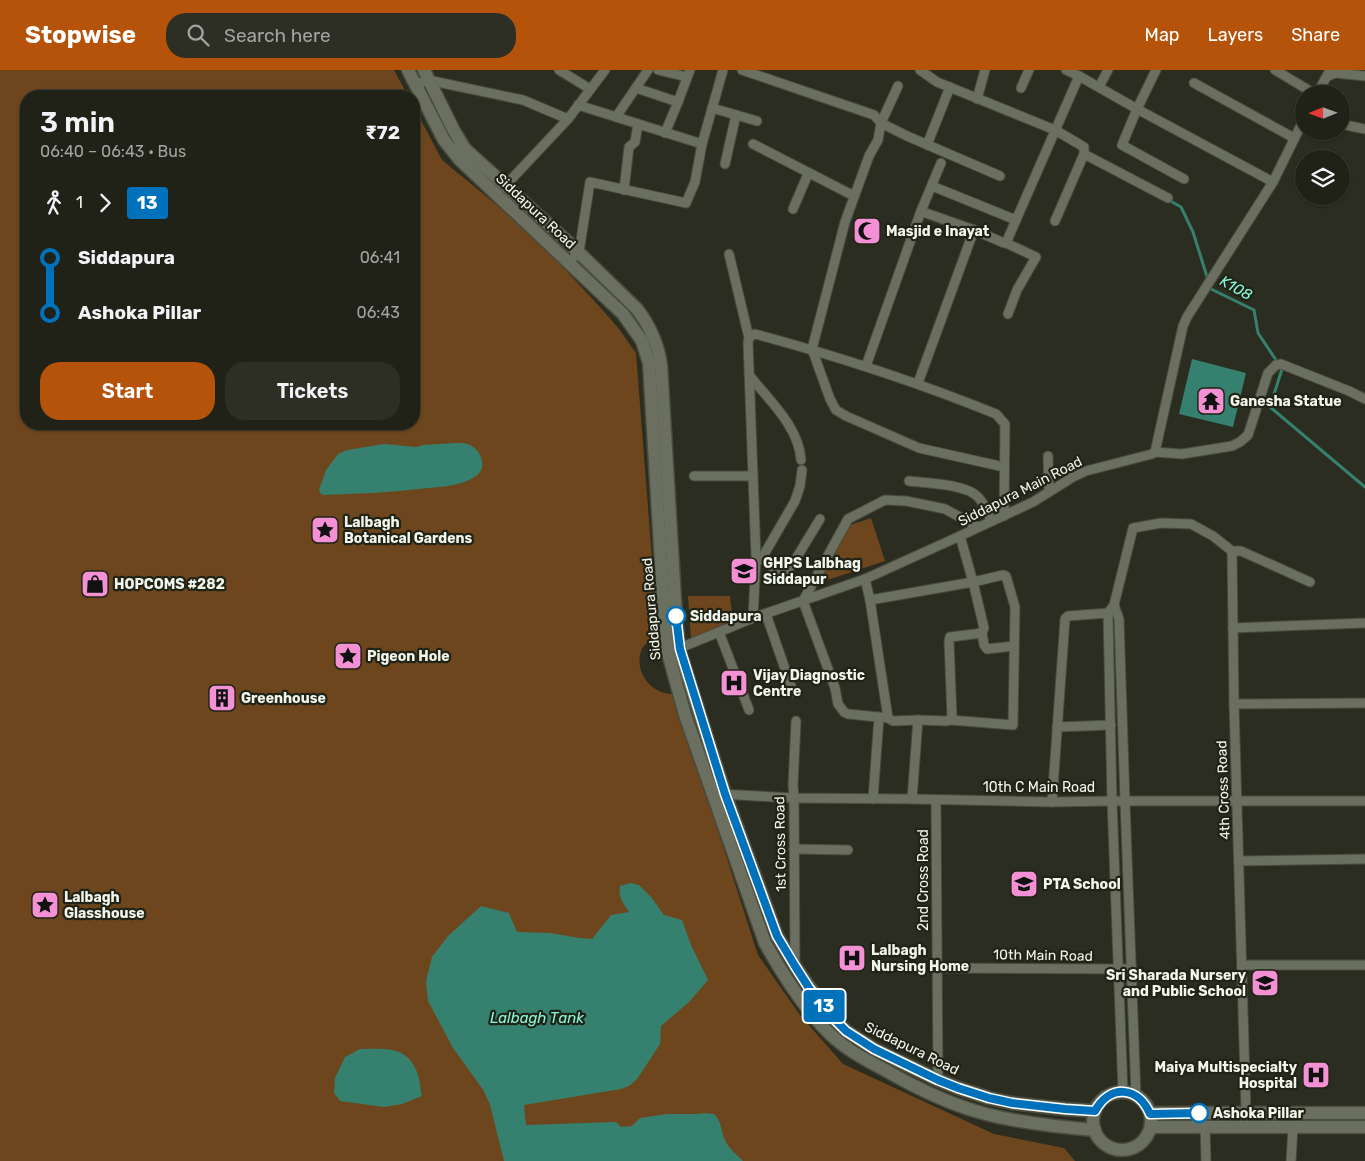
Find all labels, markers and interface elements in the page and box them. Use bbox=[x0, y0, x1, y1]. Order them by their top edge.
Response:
search box bbox=[166, 13, 516, 58]
text: Stopwise bbox=[25, 21, 136, 49]
icon: search bbox=[184, 21, 212, 49]
text: Search here bbox=[224, 24, 331, 47]
text: Map bbox=[1145, 24, 1180, 46]
text: Layers bbox=[1208, 24, 1263, 46]
text: Share bbox=[1291, 24, 1340, 46]
north arrow bbox=[1295, 85, 1350, 140]
map controls bbox=[1295, 85, 1350, 205]
text: 3 min bbox=[40, 106, 115, 139]
text: ₹72 bbox=[365, 121, 400, 144]
text: 06:40 – 06:43 · Bus bbox=[40, 142, 186, 161]
button: layers bbox=[1295, 150, 1350, 205]
street label: Siddapura Road bbox=[492, 170, 579, 253]
icon: walk bbox=[40, 189, 68, 217]
icon: forward bbox=[91, 189, 119, 217]
text: 13 bbox=[137, 192, 158, 214]
text: 1 bbox=[76, 193, 83, 212]
mosque icon: Masjid e Inayat bbox=[852, 216, 882, 246]
place label: Masjid e Inayat bbox=[886, 223, 990, 240]
text: Siddapura bbox=[78, 246, 175, 269]
text: 06:41 bbox=[360, 248, 400, 267]
water label: K108 bbox=[1217, 272, 1256, 304]
text: Ashoka Pillar bbox=[78, 301, 201, 324]
text: 06:43 bbox=[357, 303, 400, 322]
button: Start bbox=[40, 362, 215, 420]
button: Tickets bbox=[225, 362, 400, 420]
temple icon: Ganesha Statue bbox=[1196, 386, 1226, 416]
place label: Ganesha Statue bbox=[1230, 393, 1342, 410]
street label: Siddapura Main Road bbox=[955, 453, 1085, 530]
place label: Lalbagh Botanical Gardens bbox=[344, 514, 472, 547]
place icon: Lalbagh Botanical Gardens bbox=[310, 515, 340, 545]
place label: GHPS Lalbhag Siddapur bbox=[763, 555, 861, 588]
school or university icon: GHPS Lalbhag Siddapur bbox=[729, 556, 759, 586]
street label: Siddapura Road bbox=[639, 557, 664, 661]
shop icon: HOPCOMS #282 bbox=[80, 569, 110, 599]
place label: HOPCOMS #282 bbox=[114, 576, 225, 593]
marker: Siddapura bbox=[666, 606, 686, 626]
place label: Siddapura bbox=[690, 608, 762, 625]
place icon: Pigeon Hole bbox=[333, 641, 363, 671]
place label: Pigeon Hole bbox=[367, 648, 450, 665]
place label: Vijay Diagnostic Centre bbox=[753, 667, 865, 700]
hospital icon: Vijay Diagnostic Centre bbox=[719, 668, 749, 698]
building icon: Greenhouse bbox=[207, 683, 237, 713]
place label: Greenhouse bbox=[241, 690, 326, 707]
street label: 4th Cross Road bbox=[1213, 740, 1234, 840]
street label: 10th C Main Road bbox=[983, 779, 1095, 796]
street label: 1st Cross Road bbox=[771, 796, 790, 892]
street label: 2nd Cross Road bbox=[915, 829, 932, 931]
school or university icon: PTA School bbox=[1009, 869, 1039, 899]
place label: PTA School bbox=[1043, 876, 1121, 893]
place label: Lalbagh Glasshouse bbox=[64, 889, 145, 922]
place icon: Lalbagh Glasshouse bbox=[30, 890, 60, 920]
place label: Lalbagh Nursing Home bbox=[871, 942, 969, 975]
hospital icon: Lalbagh Nursing Home bbox=[837, 943, 867, 973]
street label: 10th Main Road bbox=[993, 946, 1093, 965]
place label: Sri Sharada Nursery and Public School bbox=[1106, 967, 1247, 1000]
school or university icon: Sri Sharada Nursery and Public School bbox=[1250, 968, 1280, 998]
line badge: 13 bbox=[802, 990, 846, 1022]
text: 13 bbox=[814, 995, 834, 1017]
water label: Lalbagh Tank bbox=[490, 1009, 584, 1027]
street label: Siddapura Road bbox=[862, 1018, 962, 1079]
place label: Maiya Multispecialty Hospital bbox=[1154, 1059, 1298, 1092]
hospital icon: Maiya Multispecialty Hospital bbox=[1301, 1060, 1331, 1090]
marker: Ashoka Pillar bbox=[1189, 1103, 1209, 1123]
place label: Ashoka Pillar bbox=[1213, 1105, 1304, 1122]

